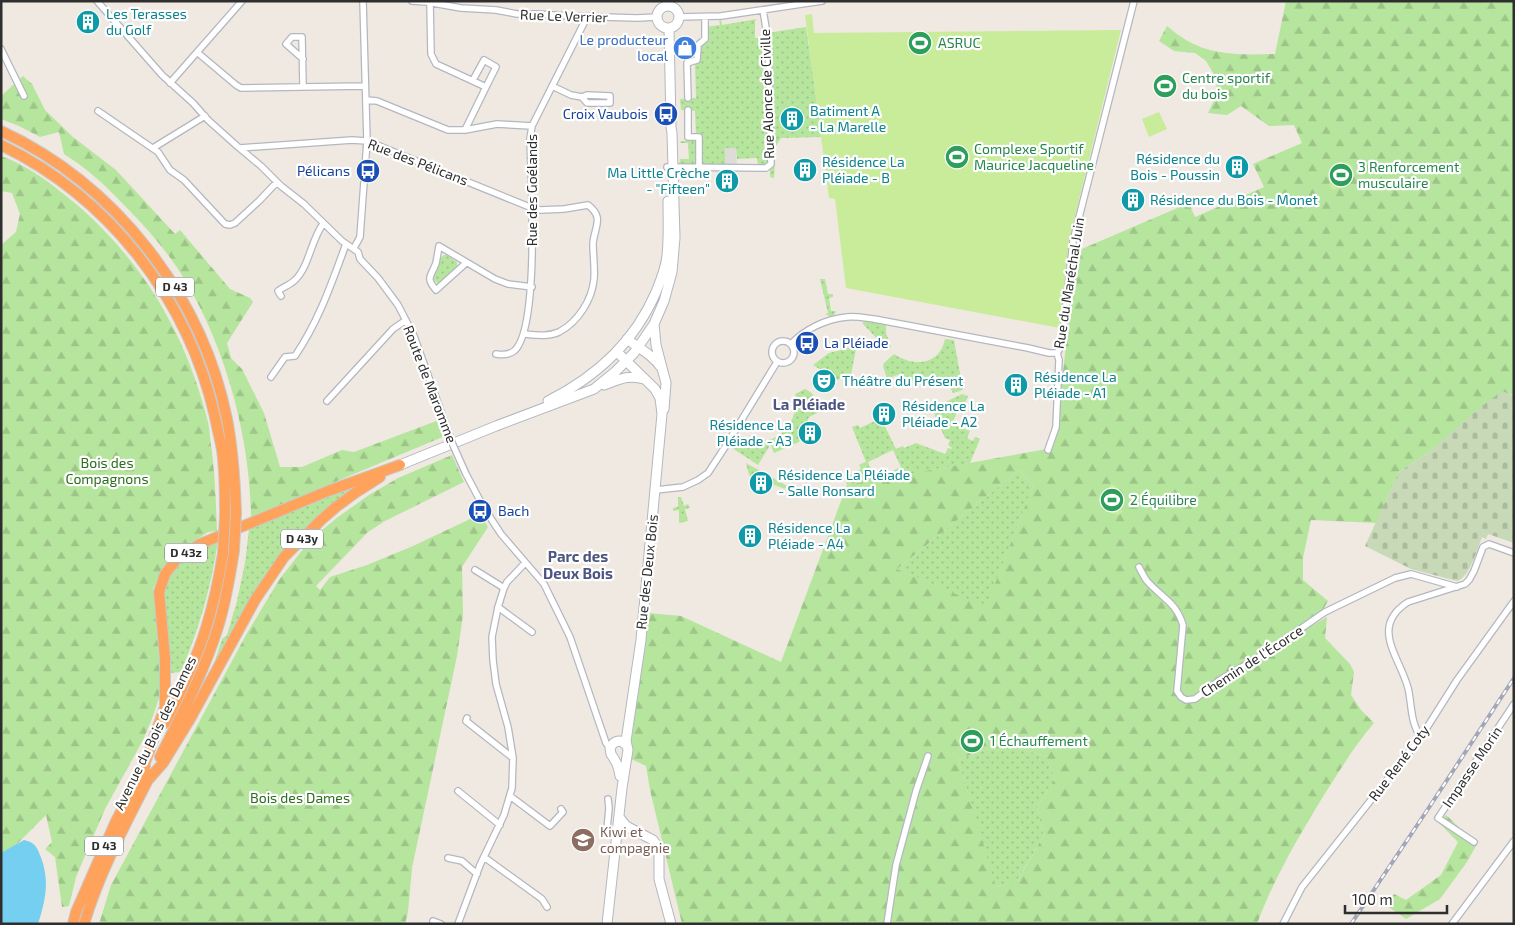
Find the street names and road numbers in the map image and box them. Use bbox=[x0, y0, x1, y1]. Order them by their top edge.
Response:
street label: Rue Le Verrier bbox=[520, 5, 609, 26]
street label: Rue Alonce de Civille bbox=[756, 29, 777, 159]
street label: Rue des Goélands bbox=[523, 134, 540, 246]
street label: Rue des Pélicans bbox=[366, 135, 471, 188]
street label: Rue du Maréchal Juin bbox=[1050, 216, 1087, 350]
road number: D 43 bbox=[156, 278, 194, 296]
street label: Route de Maromme bbox=[400, 323, 461, 445]
street label: Rue des Deux Bois bbox=[632, 514, 661, 630]
road number: D 43y bbox=[281, 530, 323, 548]
road number: D 43z bbox=[165, 544, 207, 562]
street label: Chemin de l'Écorce bbox=[1197, 621, 1306, 700]
street label: Avenue du Bois des Dames bbox=[110, 653, 199, 813]
street label: Rue René Coty bbox=[1364, 721, 1433, 804]
street label: Impasse Morin bbox=[1438, 723, 1505, 810]
road number: D 43 bbox=[85, 836, 123, 856]

